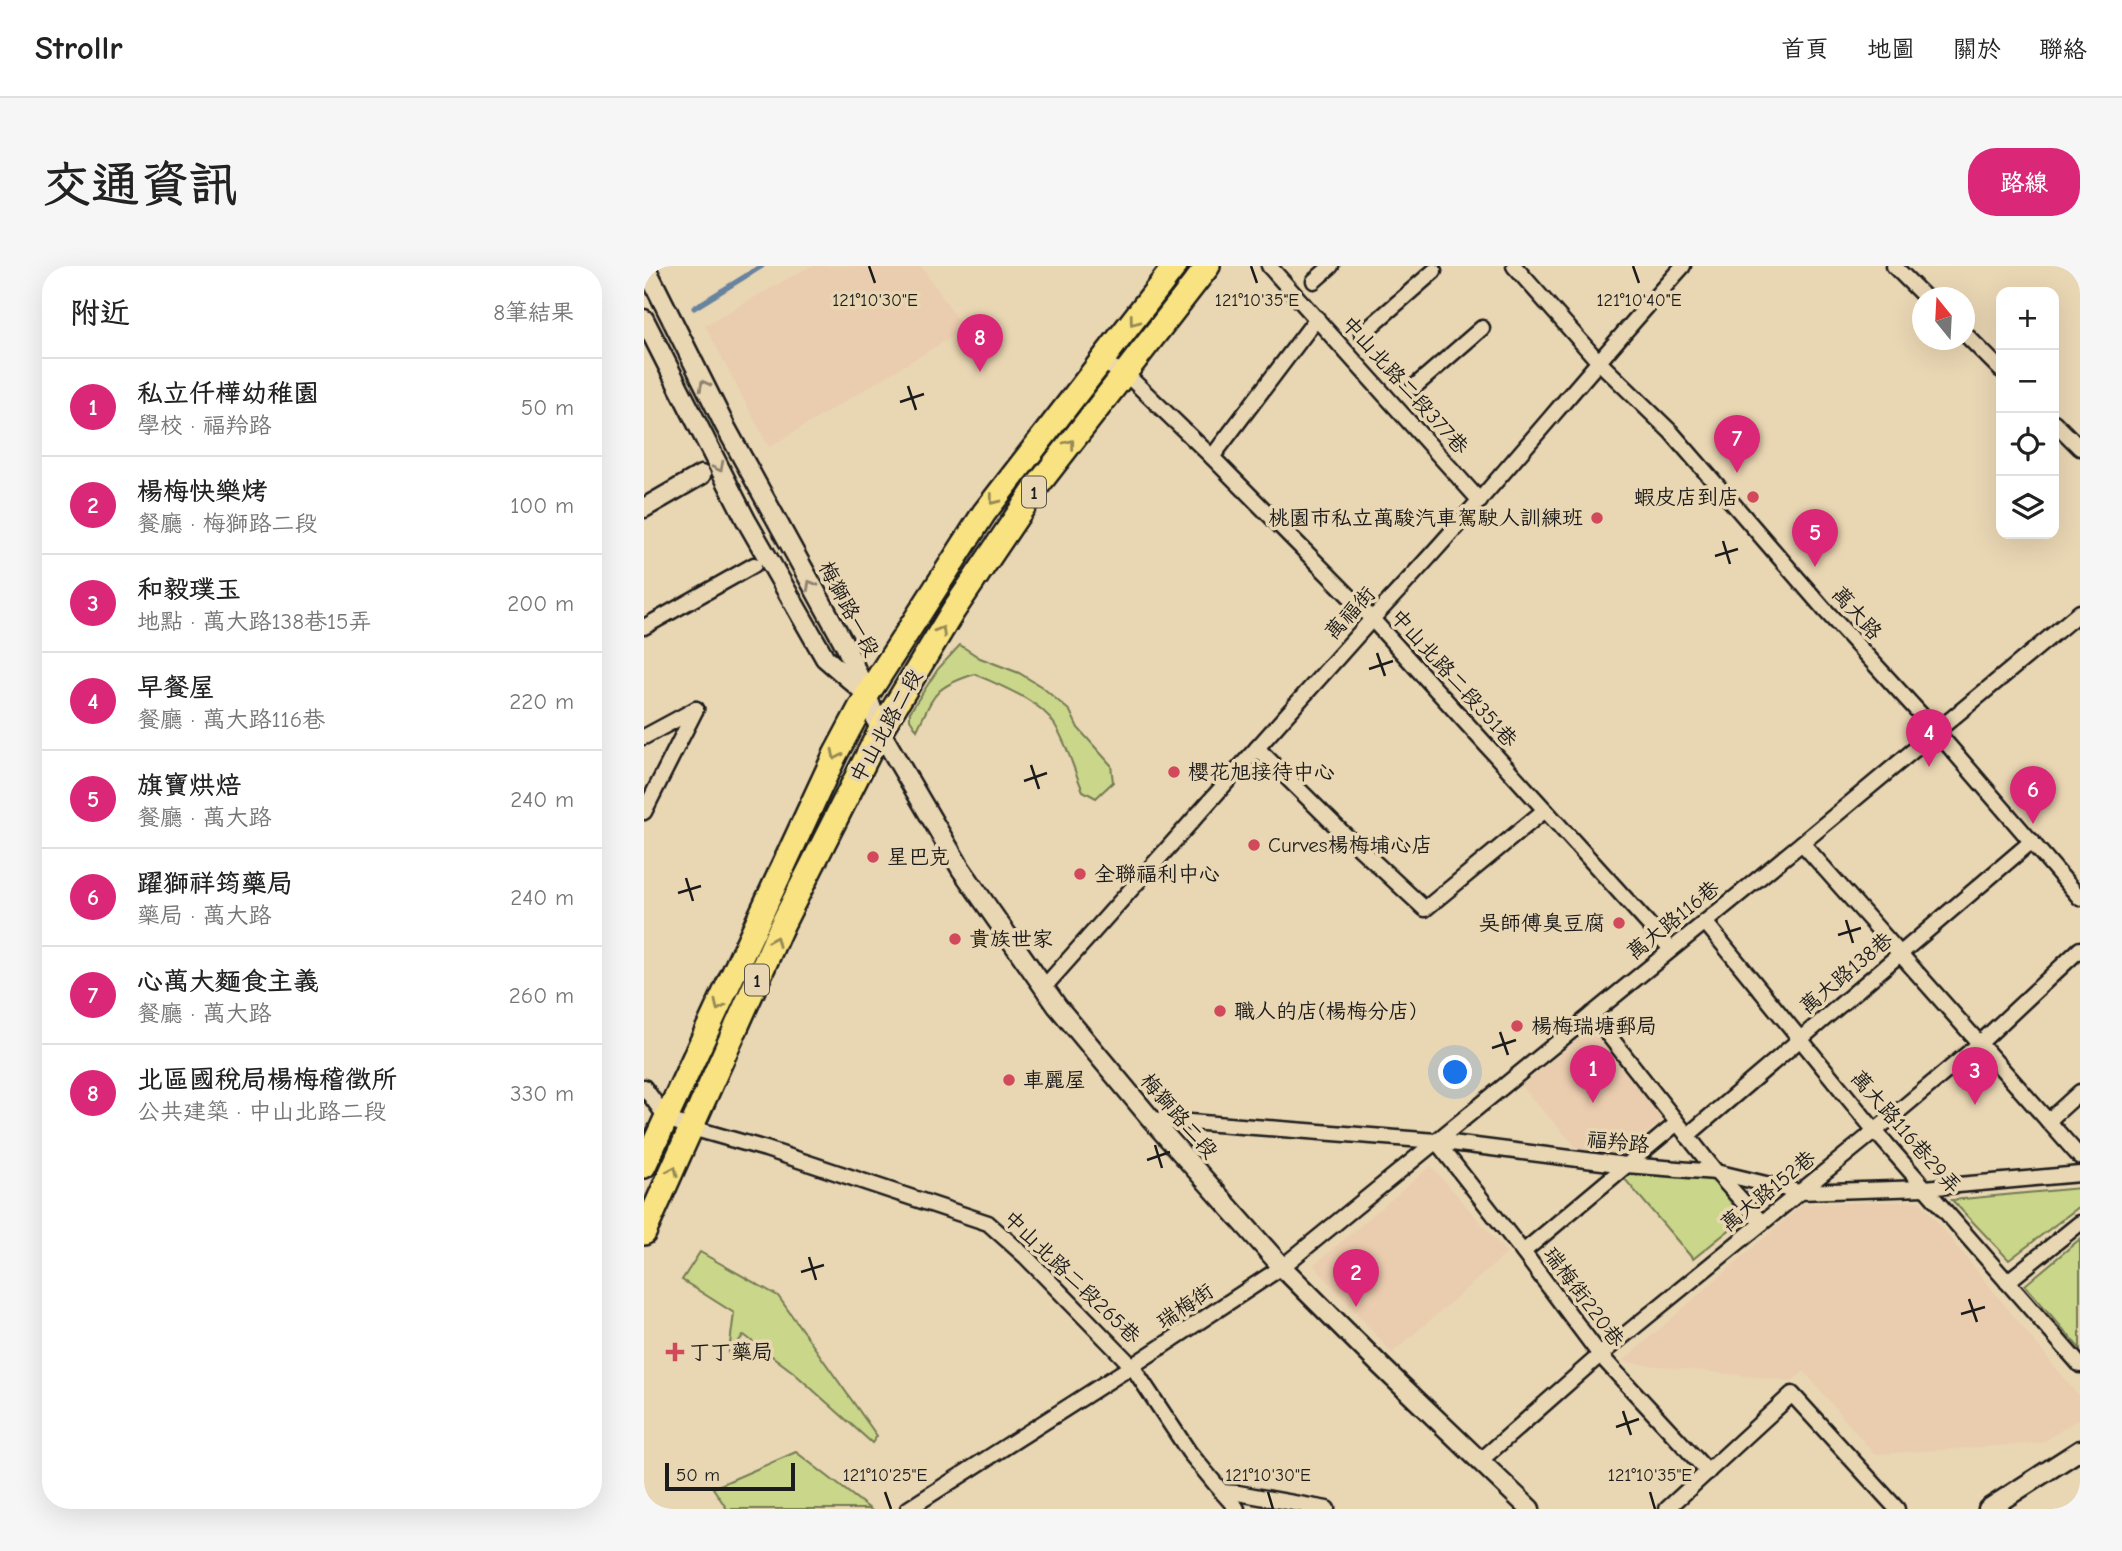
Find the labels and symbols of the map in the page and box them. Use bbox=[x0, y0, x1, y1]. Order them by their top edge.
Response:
north arrow bbox=[1912, 287, 1975, 350]
text: 121°10'30"E bbox=[832, 290, 918, 311]
text: 121°10'35"E bbox=[1215, 290, 1299, 311]
text: 121°10'40"E bbox=[1596, 290, 1682, 311]
street label: 中山北路二段377巷 bbox=[1337, 311, 1473, 459]
one-way arrow bbox=[1130, 313, 1143, 325]
pin: 8 bbox=[957, 314, 1003, 372]
one-way arrow bbox=[698, 380, 712, 392]
pin: 7 bbox=[1714, 415, 1760, 473]
one-way arrow bbox=[1062, 439, 1075, 452]
one-way arrow bbox=[711, 460, 725, 472]
road number: 1 bbox=[1022, 476, 1046, 508]
place label: 蝦皮店到店 bbox=[1634, 485, 1739, 509]
marker: 蝦皮店到店 bbox=[1745, 489, 1761, 505]
one-way arrow bbox=[990, 492, 1003, 505]
place label: 桃園市私立萬駿汽車駕駛人訓練班 bbox=[1268, 506, 1583, 530]
pin: 5 bbox=[1792, 509, 1838, 567]
marker: 桃園市私立萬駿汽車駕駛人訓練班 bbox=[1589, 510, 1605, 526]
street label: 梅獅路一段 bbox=[814, 557, 884, 661]
one-way arrow bbox=[806, 580, 819, 593]
street label: 萬福街 bbox=[1320, 582, 1380, 644]
street label: 萬大路 bbox=[1827, 582, 1887, 644]
street label: 中山北路二段351巷 bbox=[1386, 604, 1522, 752]
one-way arrow bbox=[933, 626, 946, 639]
street label: 中山北路二段 bbox=[845, 665, 927, 787]
pin: 4 bbox=[1906, 709, 1952, 767]
one-way arrow bbox=[830, 748, 844, 760]
place label: 櫻花旭接待中心 bbox=[1188, 760, 1335, 784]
marker: 櫻花旭接待中心 bbox=[1166, 764, 1182, 780]
pin: 6 bbox=[2010, 766, 2056, 824]
place label: Curves楊梅埔心店 bbox=[1268, 833, 1433, 857]
marker: Curves楊梅埔心店 bbox=[1246, 837, 1262, 853]
place label: 星巴克 bbox=[887, 845, 950, 869]
marker: 星巴克 bbox=[865, 849, 881, 865]
place label: 全聯福利中心 bbox=[1094, 862, 1220, 886]
marker: 全聯福利中心 bbox=[1072, 866, 1088, 882]
street label: 萬大路116巷 bbox=[1622, 875, 1724, 965]
place label: 吳師傅臭豆腐 bbox=[1479, 911, 1605, 935]
marker: 吳師傅臭豆腐 bbox=[1611, 915, 1627, 931]
place label: 貴族世家 bbox=[969, 927, 1053, 951]
street label: 萬大路138巷 bbox=[1795, 927, 1897, 1019]
marker: 貴族世家 bbox=[947, 931, 963, 947]
one-way arrow bbox=[767, 936, 781, 948]
road number: 1 bbox=[745, 964, 769, 996]
one-way arrow bbox=[713, 999, 727, 1011]
place label: 職人的店(楊梅分店) bbox=[1234, 999, 1417, 1023]
marker: 職人的店(楊梅分店) bbox=[1212, 1003, 1228, 1019]
place label: 楊梅瑞塘郵局 bbox=[1531, 1014, 1657, 1038]
marker: 楊梅瑞塘郵局 bbox=[1509, 1018, 1525, 1034]
pin: 1 bbox=[1570, 1045, 1616, 1103]
pin: 3 bbox=[1952, 1047, 1998, 1105]
your location bbox=[1438, 1055, 1472, 1089]
street label: 萬大路116巷29弄 bbox=[1846, 1066, 1966, 1198]
place label: 車麗屋 bbox=[1023, 1068, 1086, 1092]
street label: 梅獅路二段 bbox=[1136, 1069, 1222, 1163]
marker: 車麗屋 bbox=[1001, 1072, 1017, 1088]
street label: 福羚路 bbox=[1585, 1127, 1651, 1157]
street label: 萬大路152巷 bbox=[1716, 1146, 1820, 1236]
one-way arrow bbox=[665, 1166, 679, 1179]
street label: 中山北路二段265巷 bbox=[999, 1206, 1145, 1348]
street label: 瑞梅街220巷 bbox=[1539, 1242, 1629, 1352]
pin: 2 bbox=[1333, 1249, 1379, 1307]
street label: 瑞梅街 bbox=[1152, 1278, 1218, 1334]
place label: 丁丁藥局 bbox=[689, 1340, 773, 1364]
marker: 丁丁藥局 bbox=[667, 1344, 683, 1360]
scale bar bbox=[665, 1460, 794, 1492]
text: 121°10'25"E bbox=[843, 1465, 927, 1486]
text: 121°10'30"E bbox=[1225, 1465, 1311, 1486]
text: 121°10'35"E bbox=[1608, 1465, 1692, 1486]

